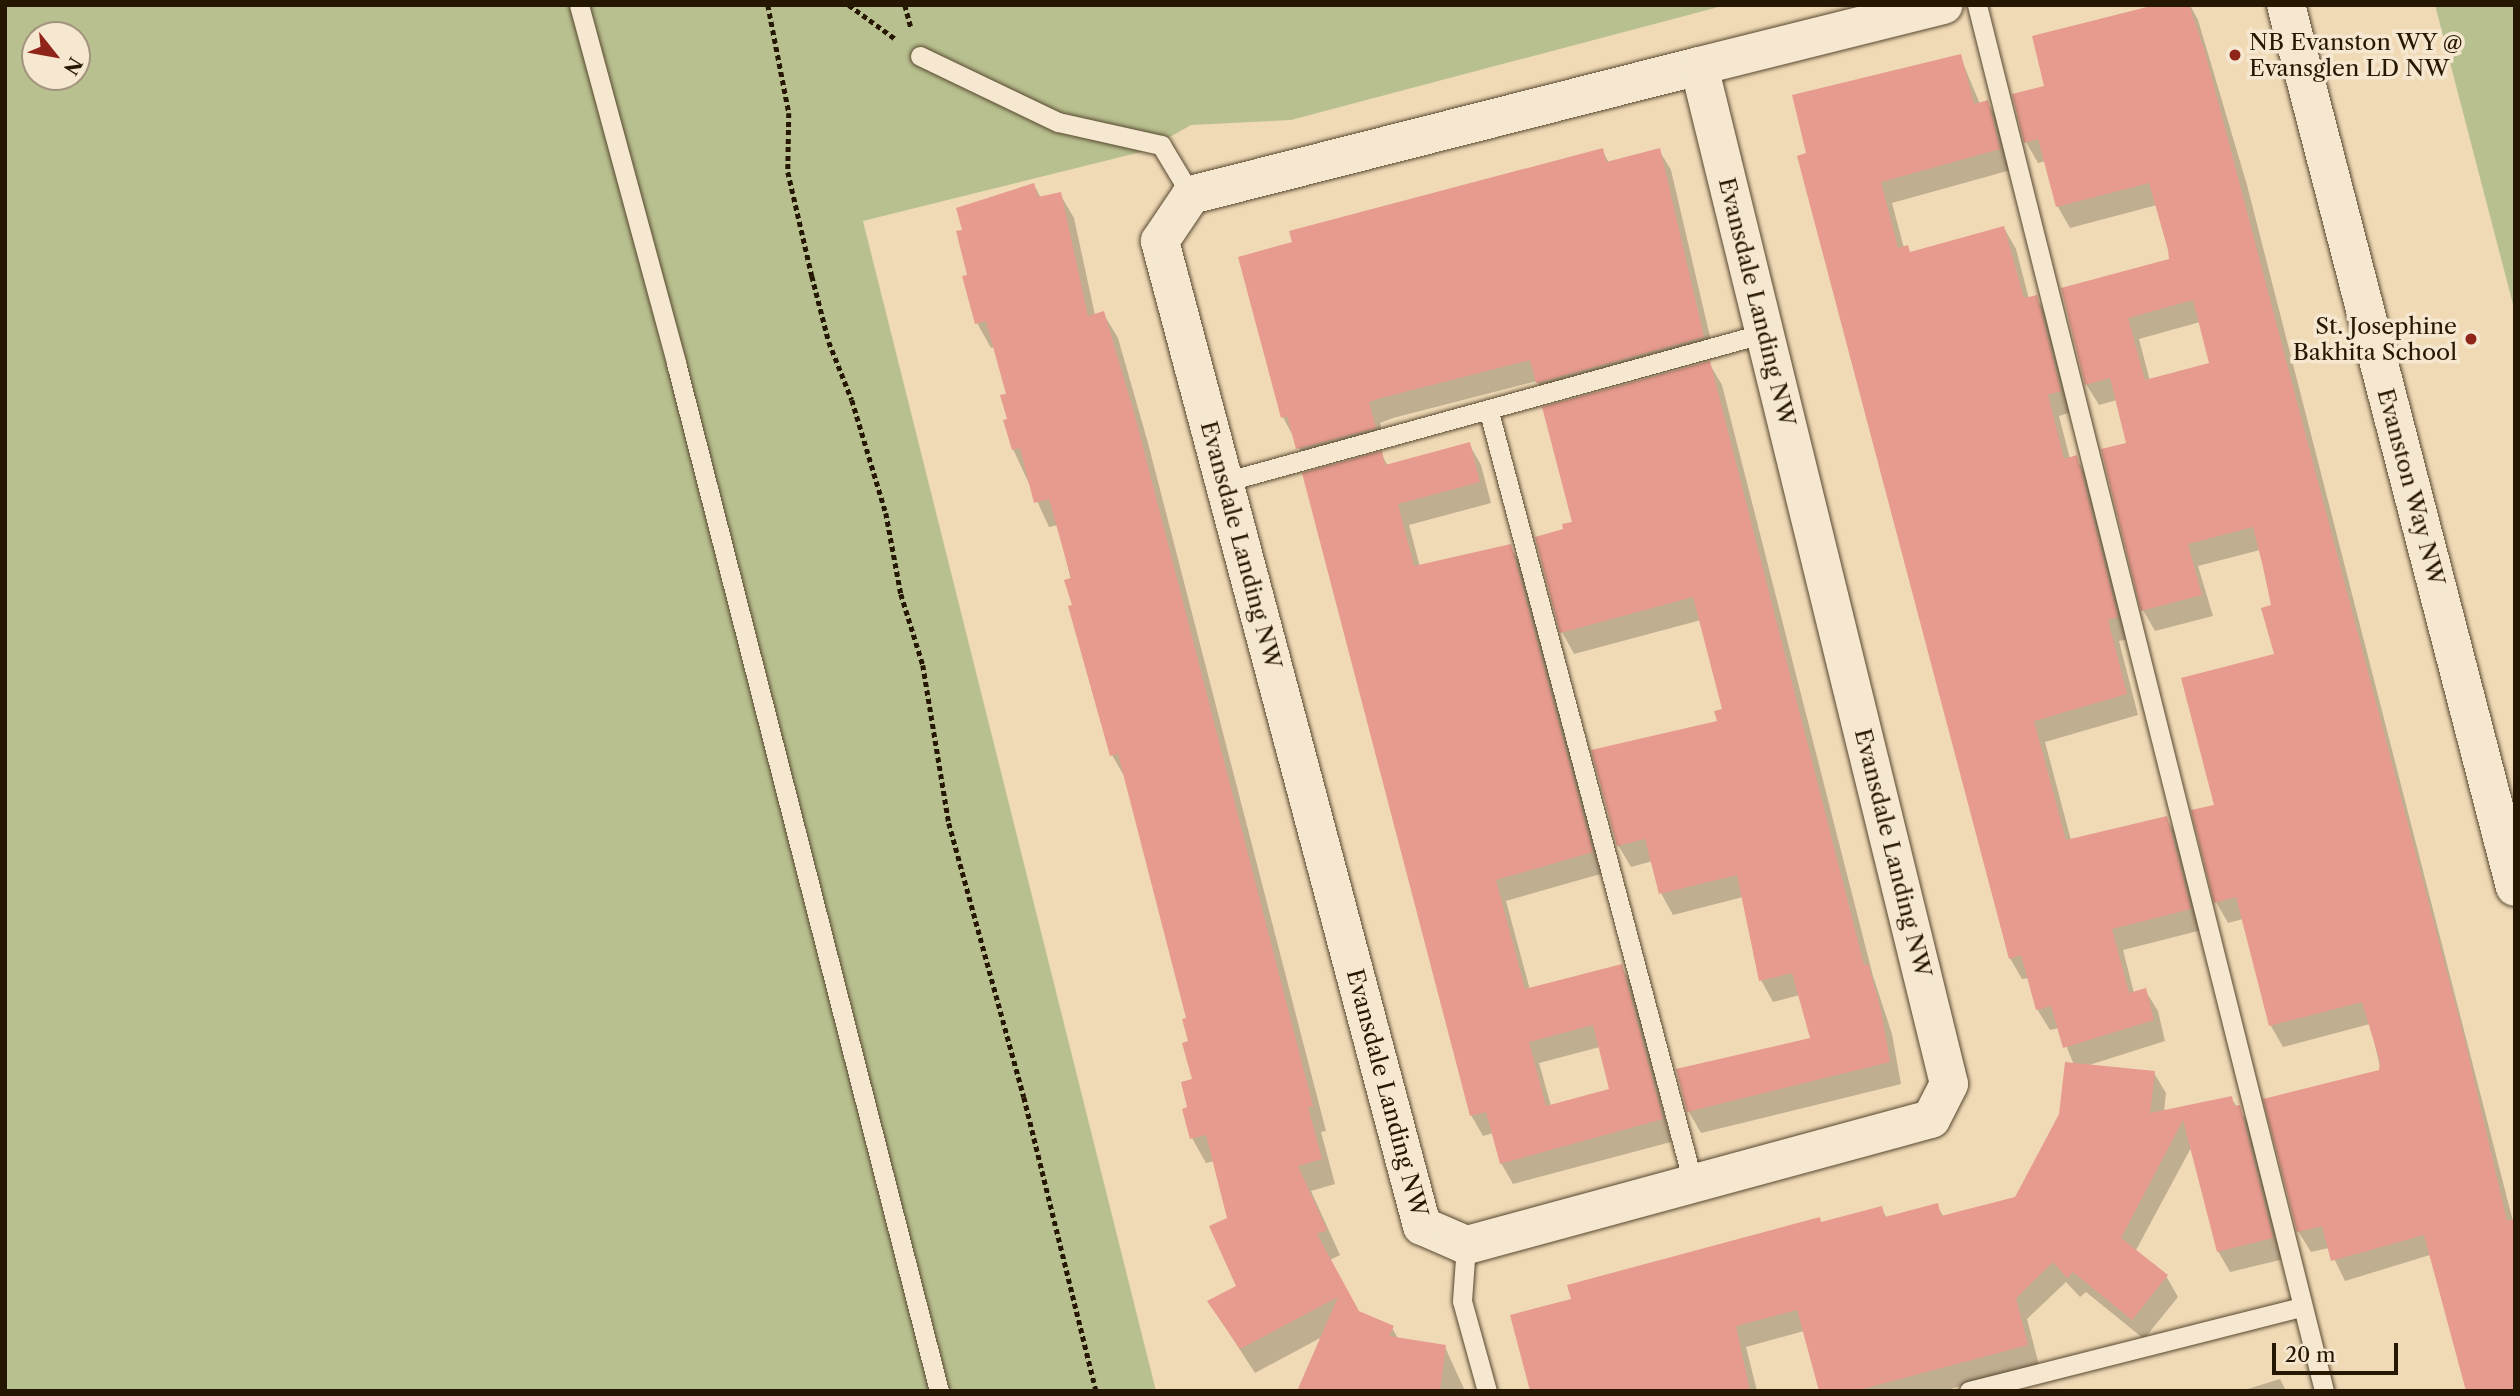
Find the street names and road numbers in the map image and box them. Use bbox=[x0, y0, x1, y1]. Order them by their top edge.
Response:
street label: Evansdale Landing NW bbox=[1713, 175, 1801, 429]
street label: Evanston Way NW bbox=[2371, 385, 2451, 589]
street label: Evansdale Landing NW bbox=[1195, 418, 1287, 672]
street label: Evansdale Landing NW bbox=[1849, 726, 1937, 980]
street label: Evansdale Landing NW bbox=[1341, 966, 1433, 1220]

